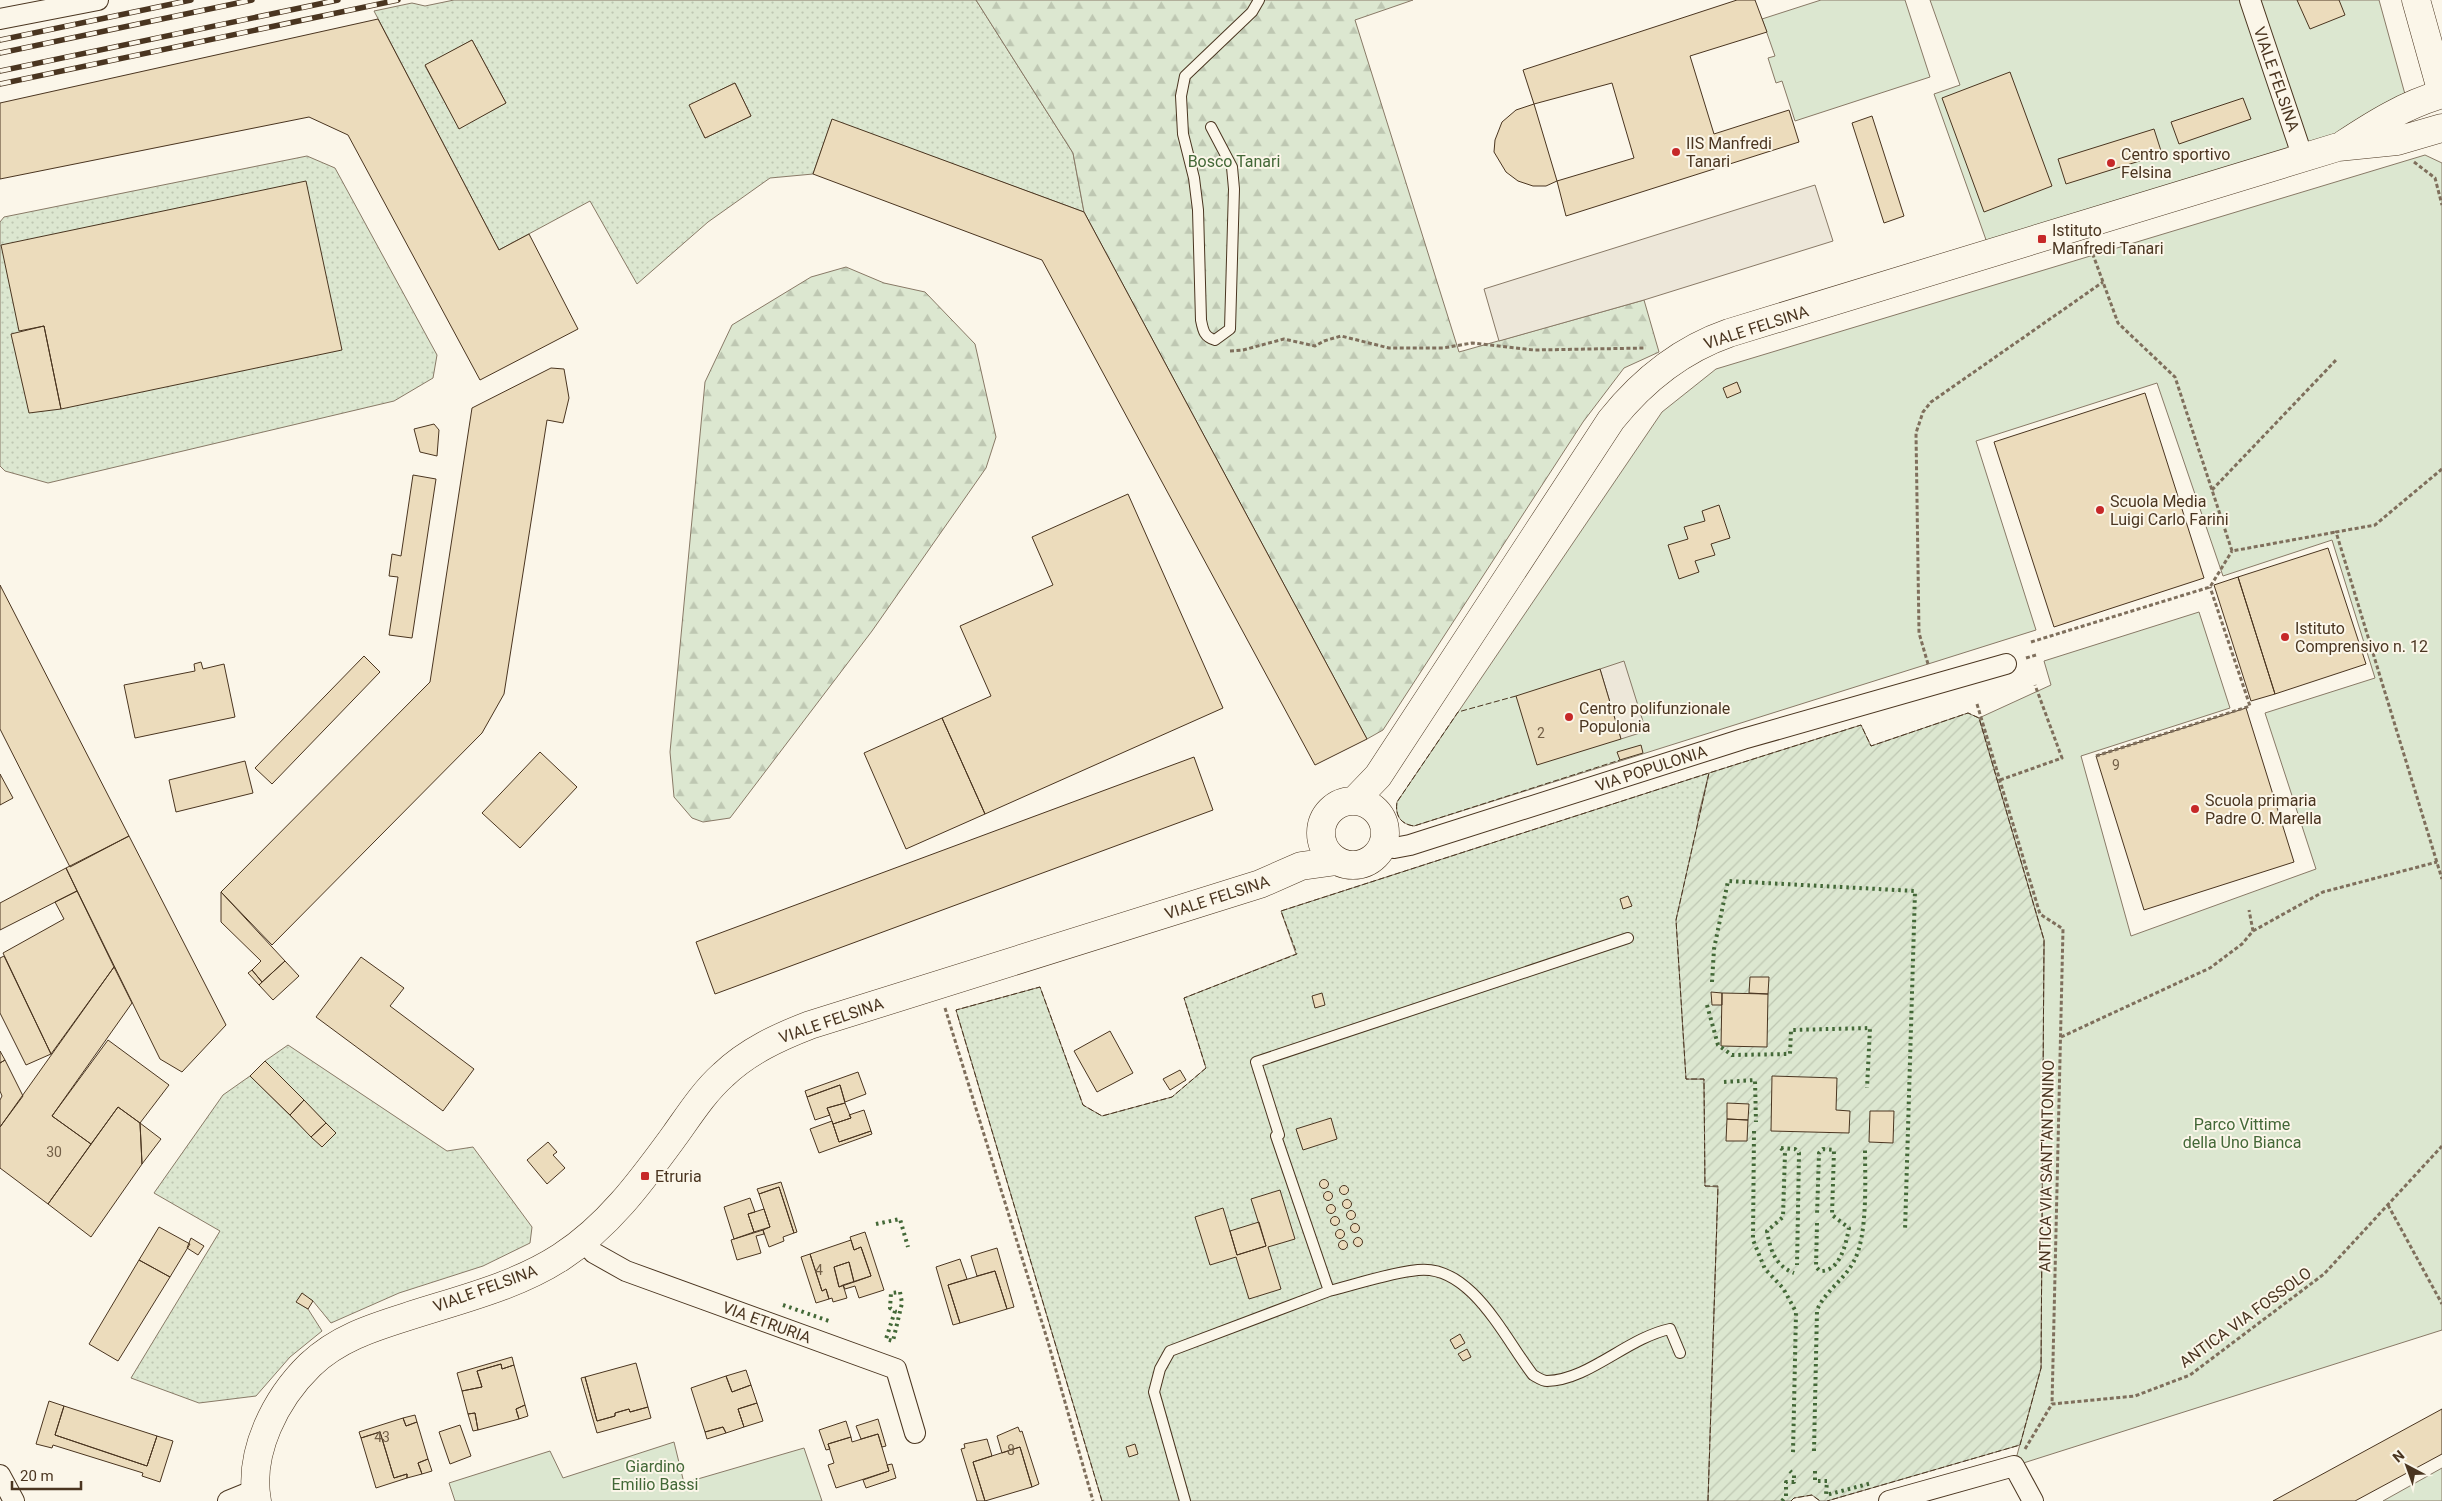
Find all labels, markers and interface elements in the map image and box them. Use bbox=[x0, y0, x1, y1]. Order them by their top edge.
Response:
street label: VIALE FELSINA bbox=[2250, 24, 2303, 134]
place label: IIS Manfredi Tanari bbox=[1686, 134, 1772, 171]
place label: Centro sportivo Felsina bbox=[2121, 145, 2230, 182]
marker: IIS Manfredi Tanari bbox=[1670, 146, 1682, 158]
park label: Bosco Tanari bbox=[1188, 152, 1280, 171]
marker: Centro sportivo Felsina bbox=[2105, 157, 2117, 169]
place label: Istituto Manfredi Tanari bbox=[2052, 221, 2164, 258]
marker: Istituto Manfredi Tanari bbox=[2036, 233, 2048, 245]
street label: VIALE FELSINA bbox=[1701, 301, 1812, 353]
place label: Scuola Media Luigi Carlo Farini bbox=[2110, 492, 2229, 529]
marker: Scuola Media Luigi Carlo Farini bbox=[2094, 504, 2106, 516]
place label: Istituto Comprensivo n. 12 bbox=[2295, 619, 2428, 656]
marker: Istituto Comprensivo n. 12 bbox=[2279, 631, 2291, 643]
place label: Centro polifunzionale Populonia bbox=[1579, 699, 1730, 736]
marker: Centro polifunzionale Populonia bbox=[1563, 711, 1575, 723]
house number: 2 bbox=[1537, 725, 1545, 741]
street label: VIA POPULONIA bbox=[1593, 741, 1710, 795]
house number: 9 bbox=[2112, 757, 2120, 773]
place label: Scuola primaria Padre O. Marella bbox=[2205, 791, 2322, 828]
marker: Scuola primaria Padre O. Marella bbox=[2189, 803, 2201, 815]
street label: VIALE FELSINA bbox=[1162, 871, 1273, 923]
street label: VIALE FELSINA bbox=[776, 994, 886, 1047]
street label: ANTICA VIA SANT'ANTONINO bbox=[2035, 1060, 2058, 1272]
park label: Parco Vittime della Uno Bianca bbox=[2183, 1115, 2301, 1152]
house number: 30 bbox=[46, 1144, 62, 1160]
place label: Etruria bbox=[655, 1167, 702, 1186]
marker: Etruria bbox=[639, 1170, 651, 1182]
street label: VIALE FELSINA bbox=[431, 1261, 540, 1316]
house number: 4 bbox=[815, 1262, 823, 1278]
street label: ANTICA VIA FOSSOLO bbox=[2176, 1263, 2315, 1372]
street label: VIA ETRURIA bbox=[720, 1298, 814, 1347]
house number: 43 bbox=[374, 1429, 390, 1445]
north arrow bbox=[2382, 1441, 2432, 1491]
house number: 8 bbox=[1007, 1442, 1015, 1458]
text: N bbox=[2389, 1447, 2407, 1465]
park label: Giardino Emilio Bassi bbox=[612, 1457, 698, 1494]
scale bar bbox=[12, 1458, 81, 1490]
text: 20 m bbox=[20, 1467, 54, 1485]

